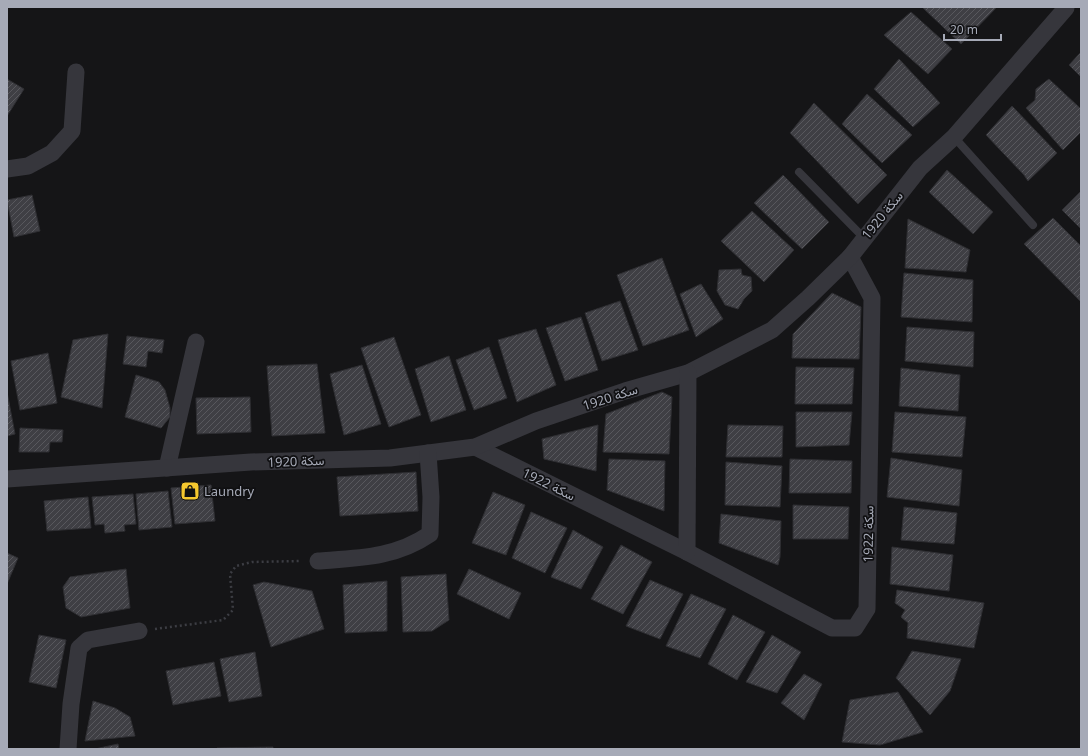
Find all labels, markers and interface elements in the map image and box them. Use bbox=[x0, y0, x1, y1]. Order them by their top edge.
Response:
scale bar bbox=[944, 16, 1001, 42]
text: 20 m bbox=[950, 21, 978, 38]
street label: سكة 1920 bbox=[857, 187, 907, 243]
street label: سكة 1920 bbox=[580, 380, 640, 414]
street label: سكة 1920 bbox=[267, 451, 325, 471]
street label: سكة 1922 bbox=[520, 463, 578, 505]
shop icon: Laundry bbox=[179, 480, 201, 502]
place label: Laundry bbox=[204, 482, 255, 500]
street label: سكة 1922 bbox=[859, 505, 877, 563]

